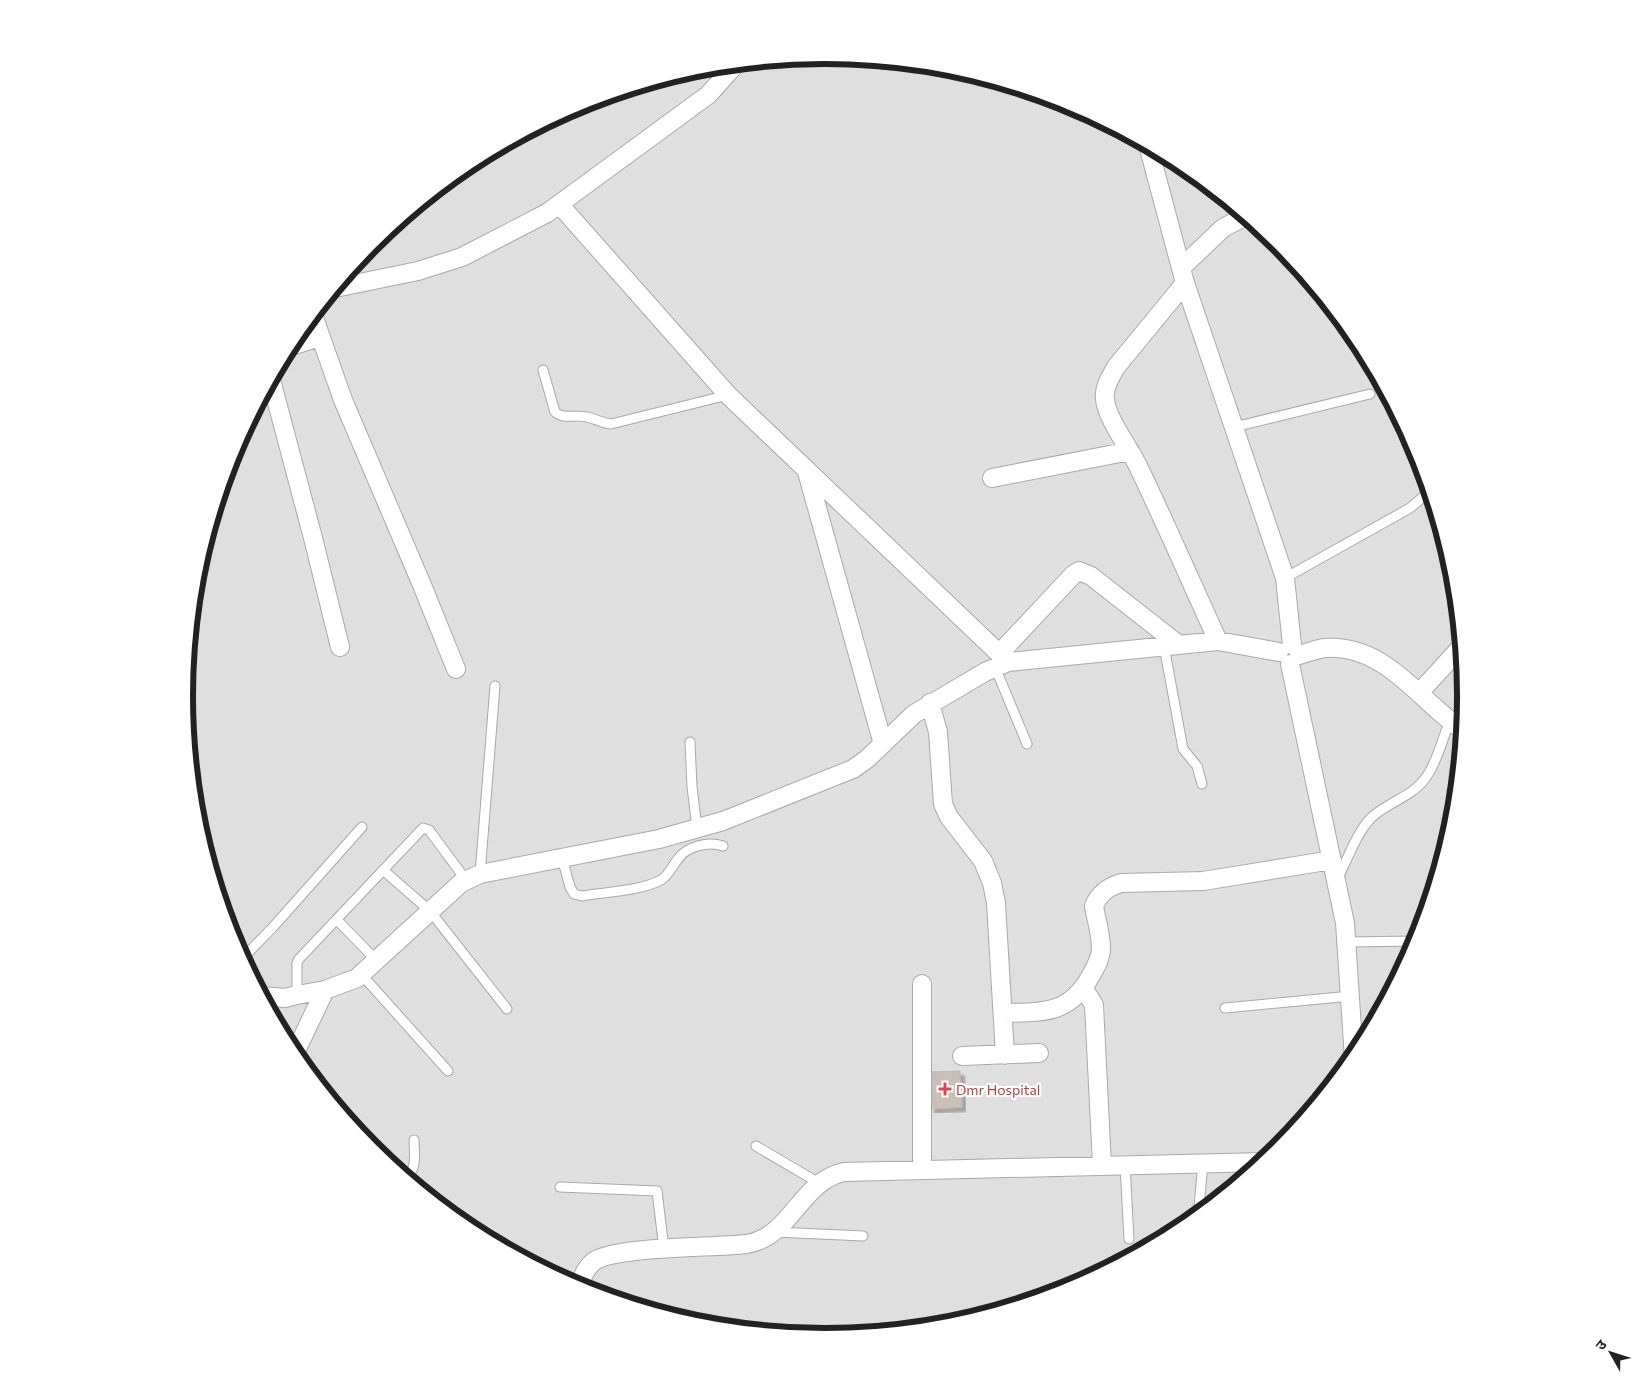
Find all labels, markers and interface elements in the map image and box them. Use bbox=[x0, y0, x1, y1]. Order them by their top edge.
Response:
place label: Dmr Hospital bbox=[956, 1081, 1040, 1098]
marker: Dmr Hospital bbox=[938, 1082, 952, 1096]
north arrow bbox=[1586, 1328, 1636, 1378]
text: उ bbox=[1591, 1335, 1610, 1353]

